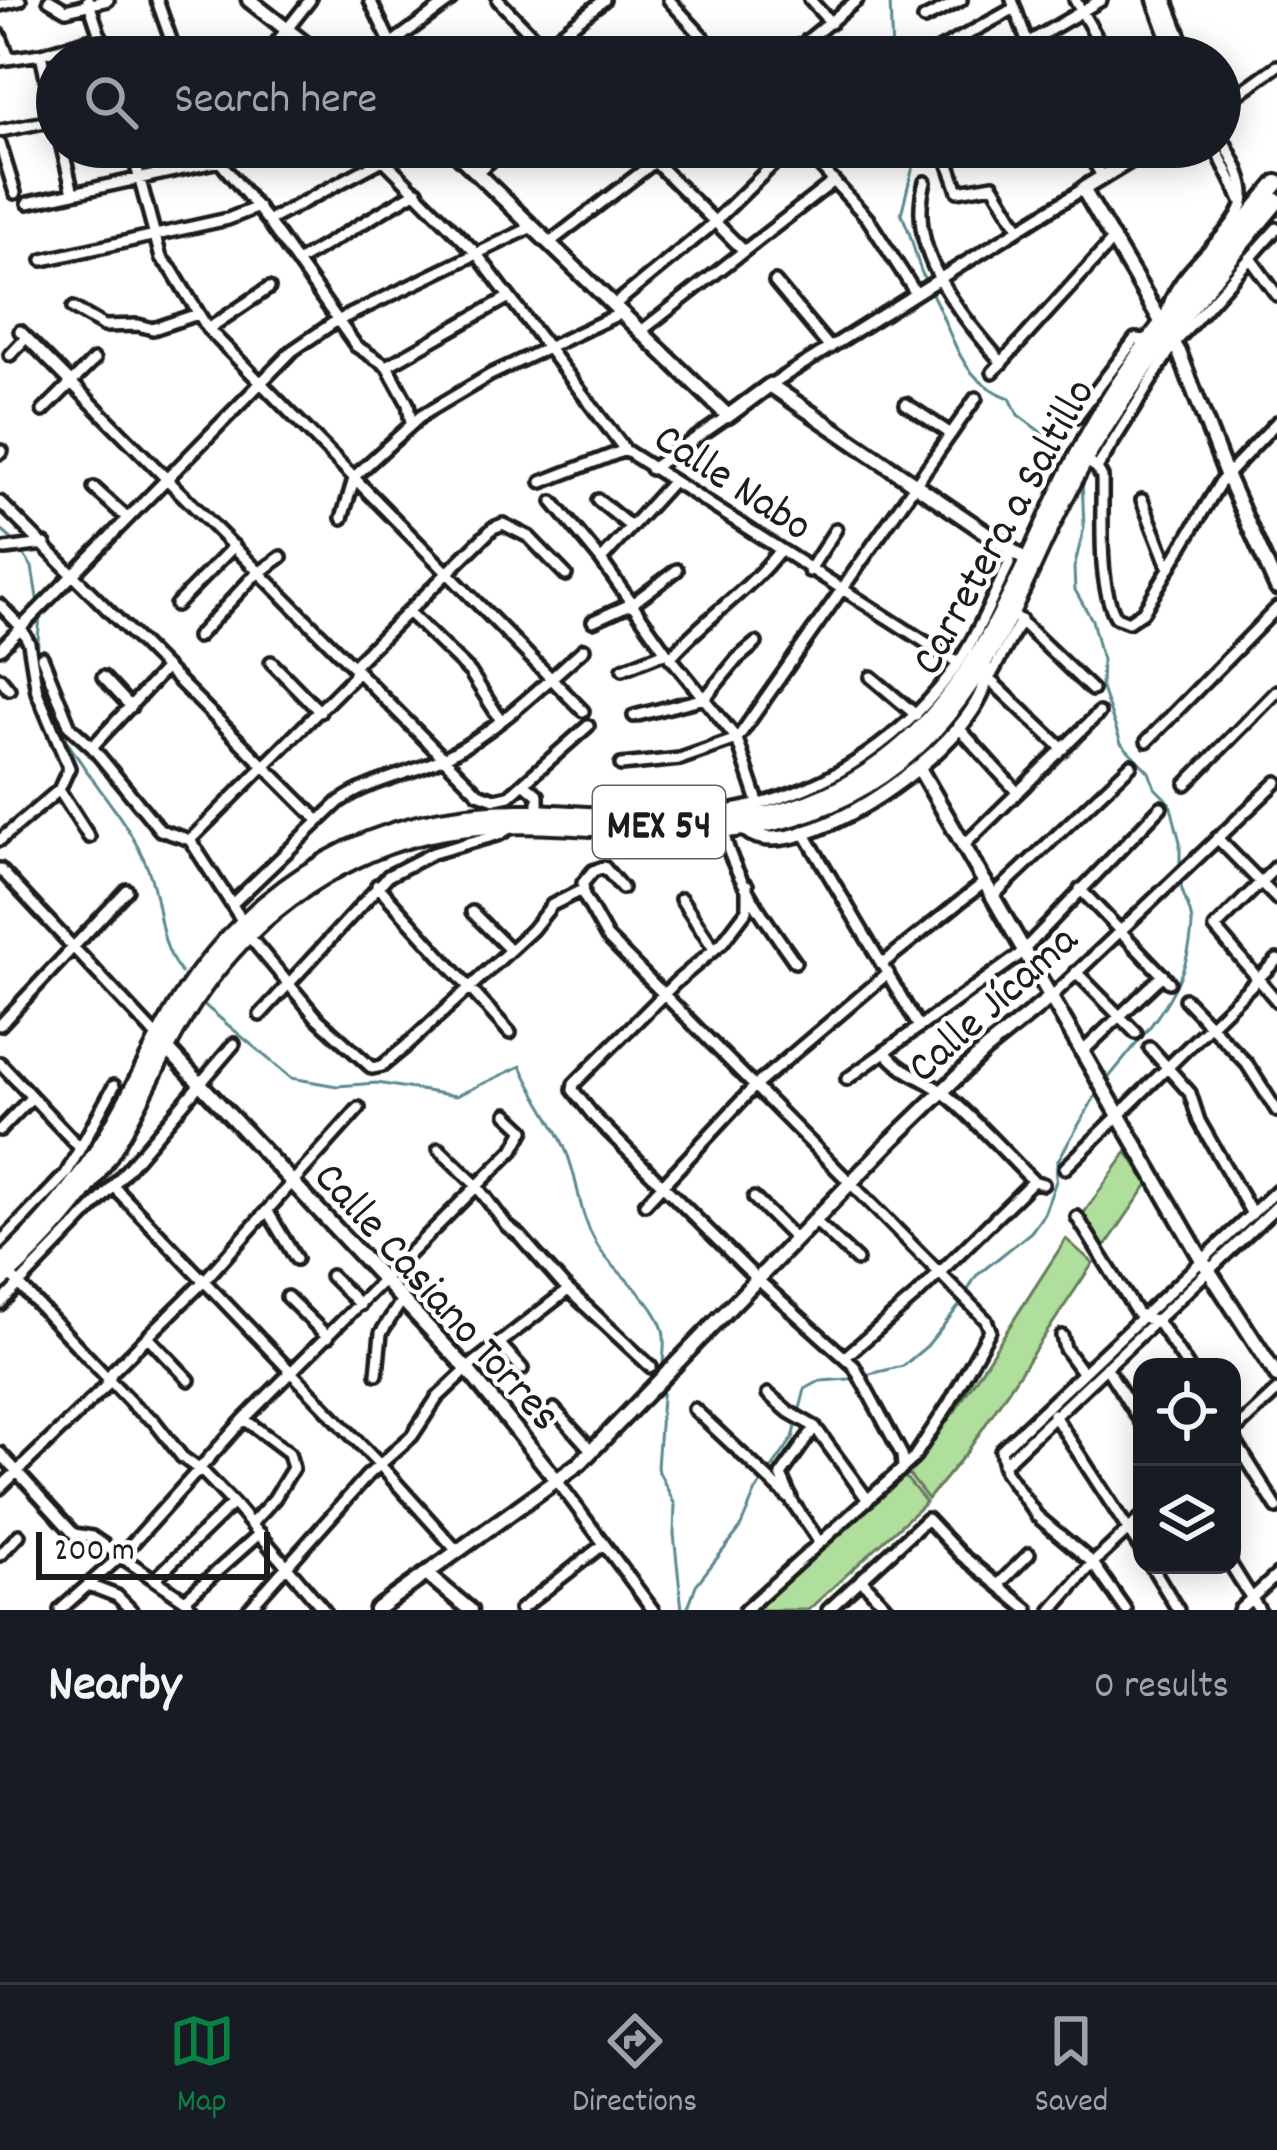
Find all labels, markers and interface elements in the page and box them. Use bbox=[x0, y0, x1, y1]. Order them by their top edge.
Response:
search box bbox=[36, 36, 1241, 168]
icon: search bbox=[78, 69, 144, 135]
text: Search here bbox=[174, 70, 377, 134]
street label: Carretera a Saltillo bbox=[898, 368, 1114, 688]
street label: Calle Nabo bbox=[639, 410, 823, 560]
road number: MEX 54 bbox=[593, 786, 725, 858]
street label: Calle Jícama bbox=[895, 911, 1095, 1100]
street label: Calle Casiano Torres bbox=[296, 1150, 574, 1448]
map controls bbox=[1133, 1358, 1241, 1574]
button: locate bbox=[1133, 1358, 1241, 1466]
button: layers bbox=[1133, 1466, 1241, 1574]
scale bar bbox=[36, 1526, 270, 1579]
text: 200 m bbox=[54, 1529, 135, 1576]
text: Nearby bbox=[48, 1652, 181, 1724]
text: 0 results bbox=[1094, 1661, 1229, 1716]
tab: Map bbox=[169, 2008, 235, 2127]
tab: Directions bbox=[572, 2008, 697, 2127]
tab: Saved bbox=[1035, 2008, 1108, 2127]

